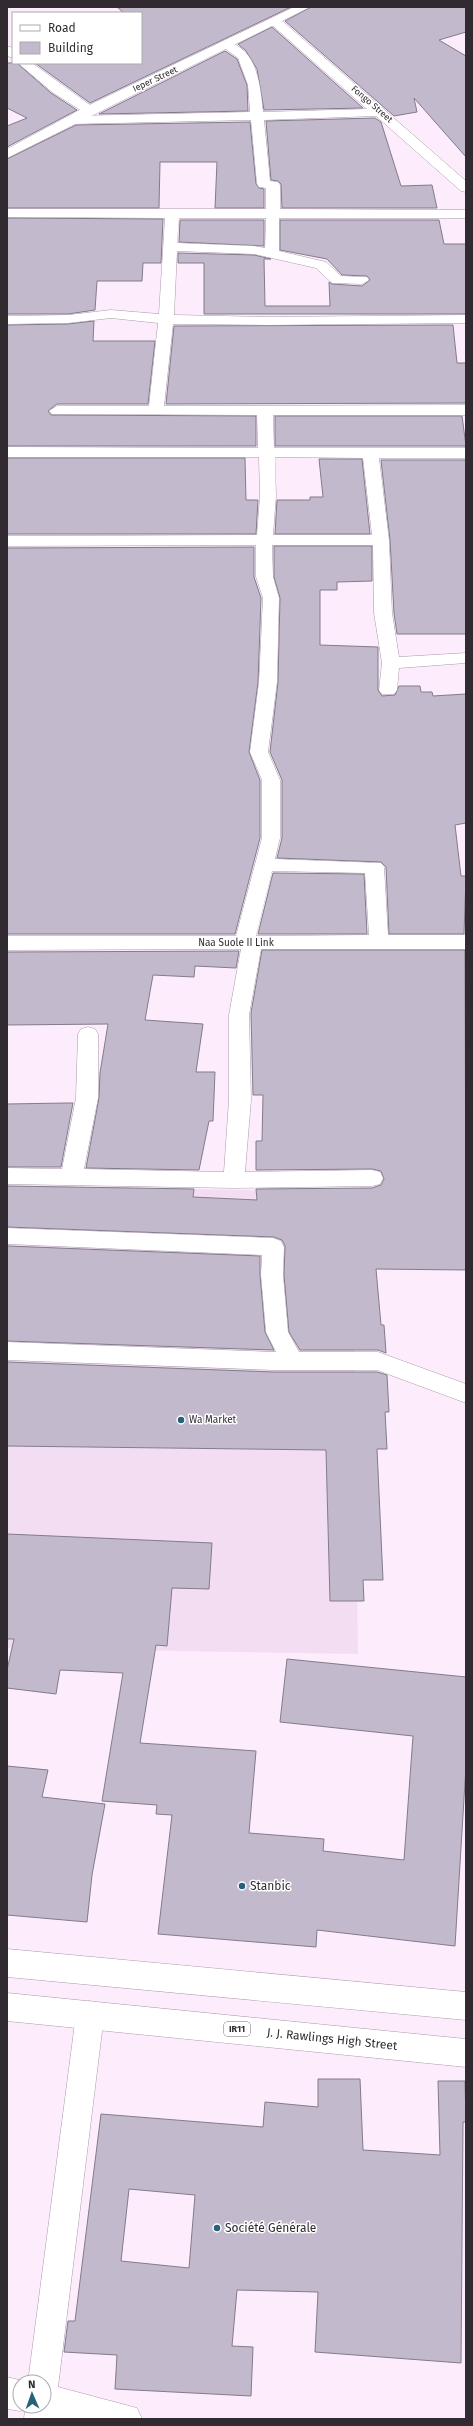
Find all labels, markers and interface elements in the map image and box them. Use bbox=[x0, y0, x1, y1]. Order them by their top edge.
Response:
legend bbox=[12, 12, 142, 64]
text: Road bbox=[48, 21, 76, 35]
text: Building bbox=[48, 41, 94, 55]
street label: Ieper Street bbox=[131, 64, 180, 94]
street label: Fongo Street bbox=[349, 83, 395, 125]
street label: Naa Suole II Link bbox=[198, 937, 275, 949]
place label: Wa Market bbox=[189, 1414, 237, 1426]
marker: Wa Market bbox=[176, 1415, 186, 1425]
place label: Stanbic bbox=[250, 1879, 291, 1893]
marker: Stanbic bbox=[237, 1881, 247, 1891]
road number: IR11 bbox=[224, 2022, 250, 2036]
street label: J. J. Rawlings High Street bbox=[266, 2025, 399, 2053]
place label: Société Générale bbox=[225, 2221, 316, 2235]
marker: Société Générale bbox=[212, 2223, 222, 2233]
north arrow bbox=[12, 2374, 52, 2414]
text: N bbox=[28, 2378, 36, 2391]

